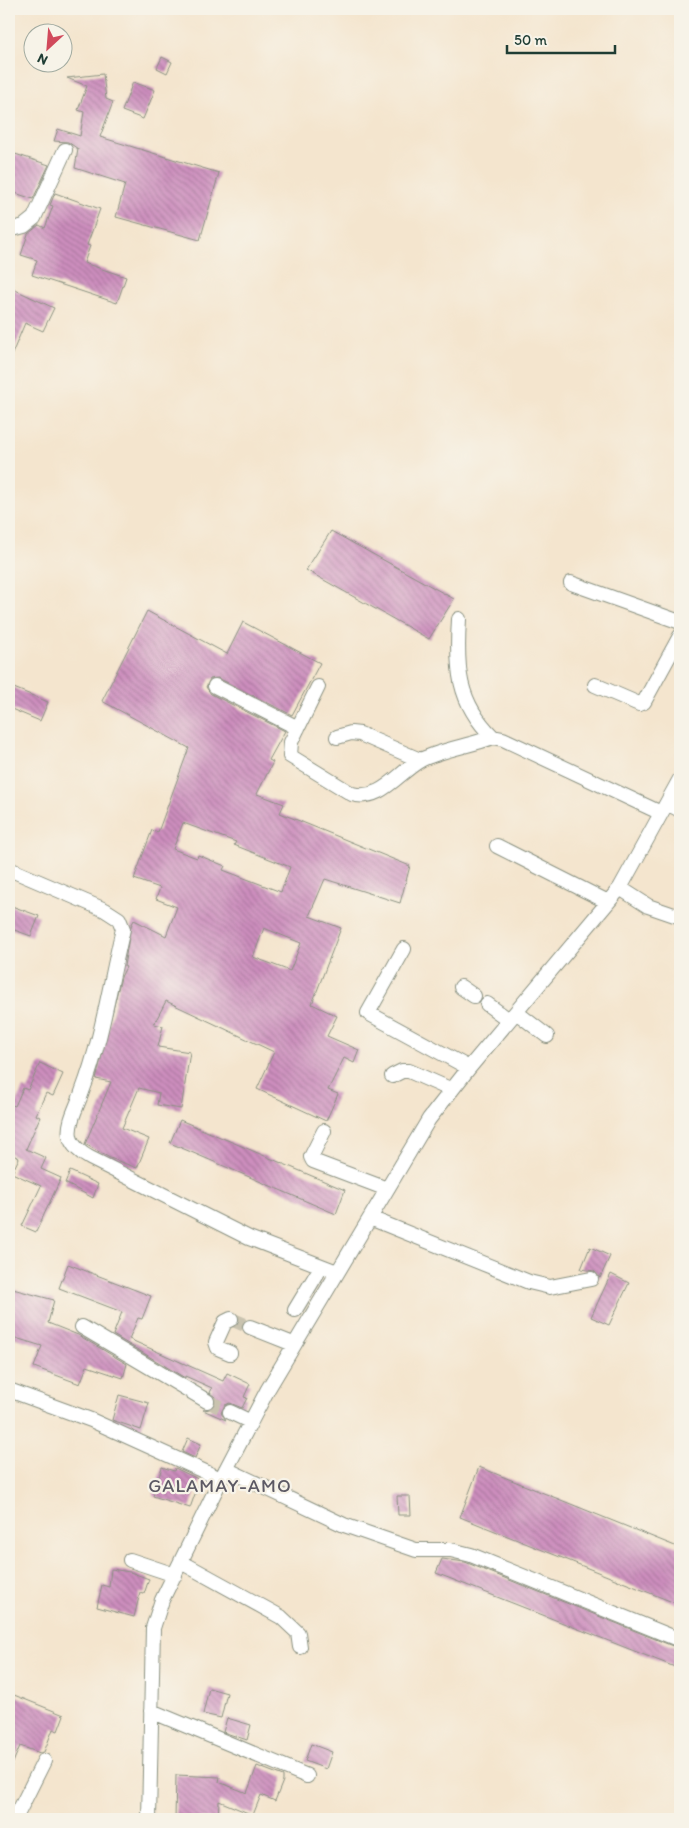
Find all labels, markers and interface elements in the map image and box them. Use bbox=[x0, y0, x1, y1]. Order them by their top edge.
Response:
north arrow bbox=[22, 22, 72, 72]
scale bar bbox=[507, 22, 614, 54]
text: 50 m bbox=[514, 31, 547, 49]
text: N bbox=[35, 50, 50, 69]
district label: GALAMAY-AMO bbox=[148, 1474, 292, 1497]

